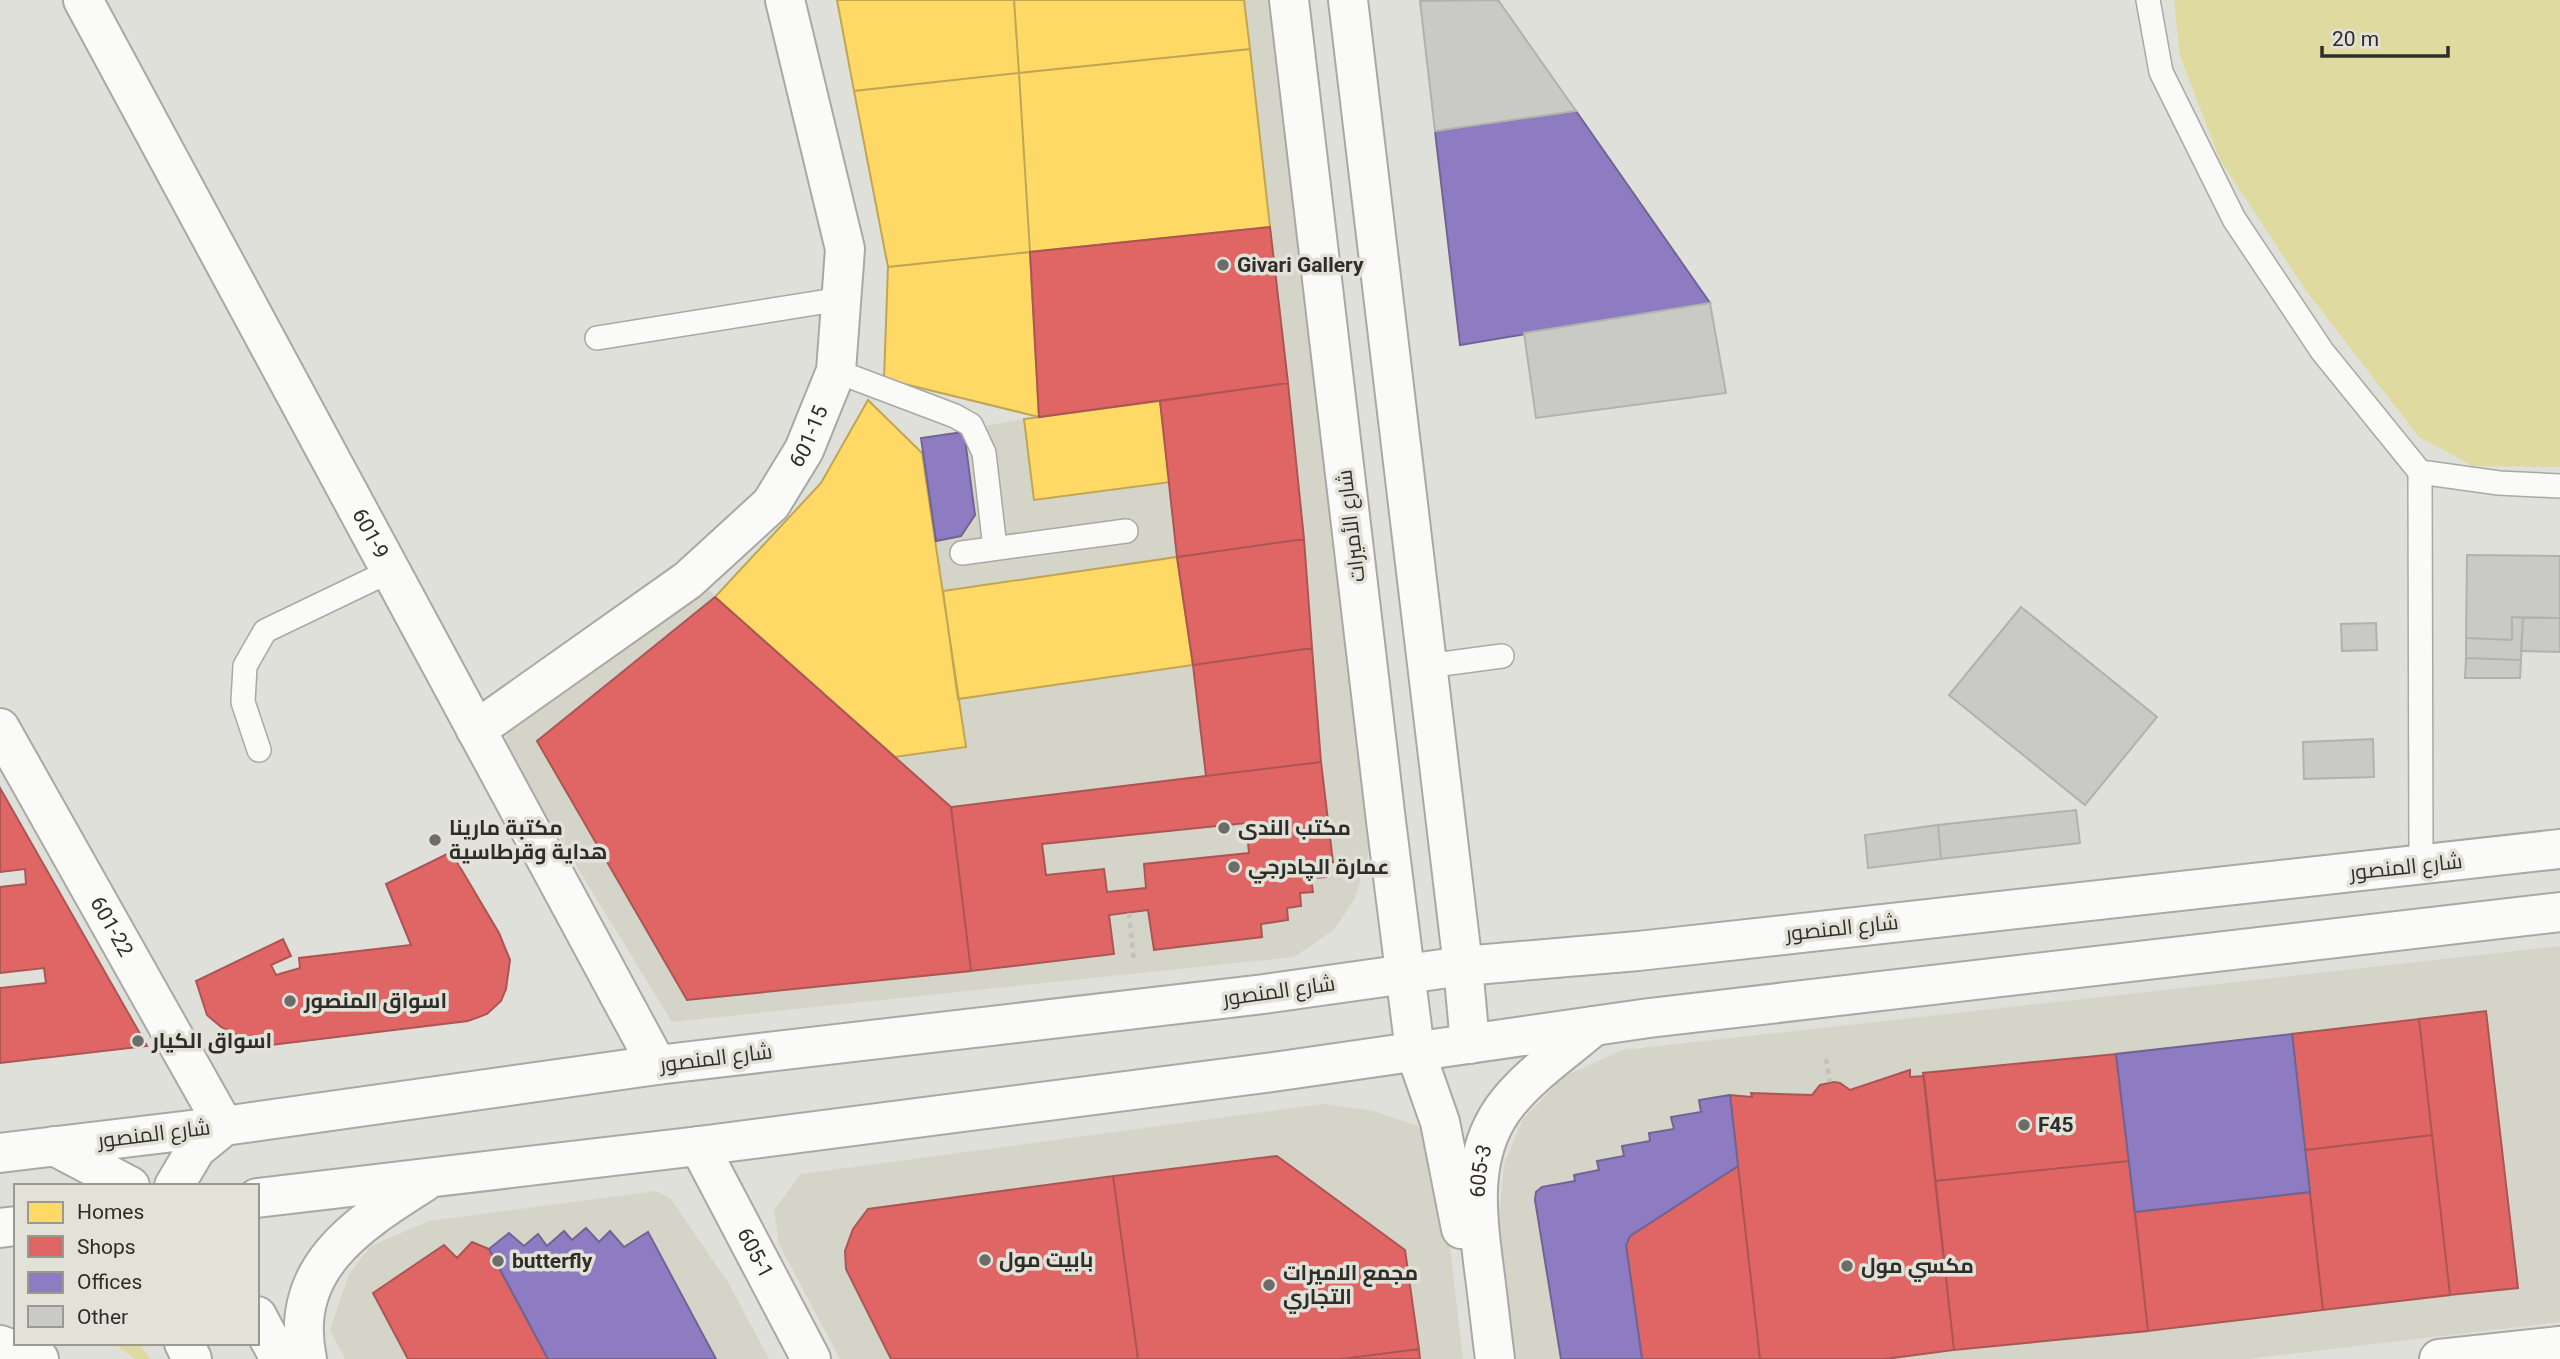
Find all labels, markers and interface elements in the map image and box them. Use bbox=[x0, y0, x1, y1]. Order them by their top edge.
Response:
scale bar bbox=[2322, 14, 2448, 58]
text: 20 m bbox=[2332, 27, 2379, 51]
place label: Givari Gallery bbox=[1237, 253, 1364, 277]
marker: Givari Gallery bbox=[1215, 257, 1231, 273]
street label: 601-15 bbox=[784, 402, 833, 472]
street label: شارع الأميرات bbox=[1332, 468, 1372, 584]
street label: 601-9 bbox=[347, 504, 394, 563]
place label: مكتبة مارينا هداية وقرطاسية bbox=[449, 816, 607, 865]
place label: مكتب الندى bbox=[1238, 816, 1351, 840]
marker: مكتب الندى bbox=[1216, 820, 1232, 836]
marker: مكتبة مارينا هداية وقرطاسية bbox=[427, 832, 443, 848]
street label: شارع المنصور bbox=[2347, 849, 2464, 887]
place label: عمارة الچادرجي bbox=[1248, 855, 1389, 884]
marker: عمارة الچادرجي bbox=[1226, 859, 1242, 875]
street label: 601-22 bbox=[85, 893, 138, 961]
street label: شارع المنصور bbox=[1783, 910, 1900, 948]
street label: شارع المنصور bbox=[1220, 971, 1337, 1013]
place label: اسواق المنصور bbox=[303, 989, 447, 1014]
marker: اسواق المنصور bbox=[282, 993, 298, 1009]
place label: اسواق الكيار bbox=[151, 1029, 272, 1054]
marker: اسواق الكيار bbox=[130, 1033, 146, 1049]
street label: شارع المنصور bbox=[657, 1039, 774, 1079]
place label: F45 bbox=[2038, 1113, 2074, 1137]
street label: شارع المنصور bbox=[95, 1115, 212, 1155]
marker: F45 bbox=[2016, 1117, 2032, 1133]
street label: 605-3 bbox=[1466, 1142, 1497, 1198]
legend bbox=[14, 1184, 259, 1345]
text: Homes bbox=[77, 1200, 144, 1224]
street label: 605-1 bbox=[732, 1224, 778, 1282]
text: Shops bbox=[77, 1235, 136, 1259]
place label: بابيت مول bbox=[999, 1248, 1093, 1273]
place label: butterfly bbox=[512, 1249, 593, 1273]
marker: بابيت مول bbox=[977, 1252, 993, 1268]
marker: butterfly bbox=[490, 1253, 506, 1269]
place label: مكسي مول bbox=[1861, 1254, 1974, 1282]
marker: مكسي مول bbox=[1839, 1258, 1855, 1274]
place label: مجمع الاميرات التجاري bbox=[1283, 1261, 1418, 1314]
text: Offices bbox=[77, 1270, 142, 1294]
marker: مجمع الاميرات التجاري bbox=[1261, 1277, 1277, 1293]
text: Other bbox=[77, 1305, 128, 1329]

